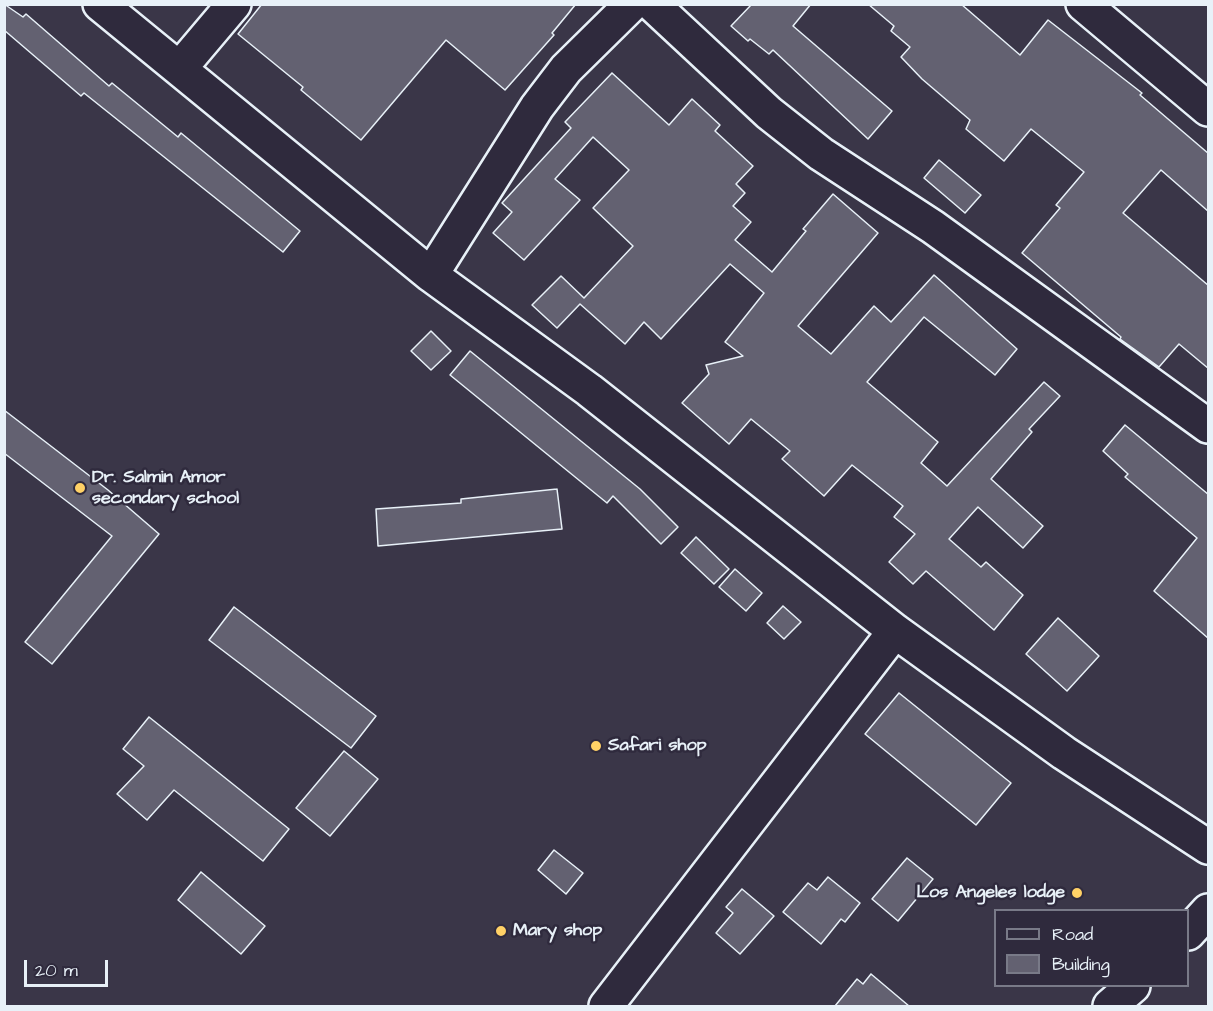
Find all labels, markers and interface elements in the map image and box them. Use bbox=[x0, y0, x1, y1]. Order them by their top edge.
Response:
place label: Dr. Salmin Amor secondary school bbox=[92, 467, 239, 510]
marker: Dr. Salmin Amor secondary school bbox=[73, 481, 87, 495]
place label: Safari shop bbox=[608, 735, 707, 757]
marker: Safari shop bbox=[589, 739, 603, 753]
place label: Los Angeles lodge bbox=[917, 882, 1065, 904]
marker: Los Angeles lodge bbox=[1070, 886, 1084, 900]
legend bbox=[994, 909, 1189, 987]
place label: Mary shop bbox=[513, 920, 602, 942]
text: Road bbox=[1052, 922, 1093, 947]
marker: Mary shop bbox=[494, 924, 508, 938]
scale bar bbox=[27, 948, 111, 986]
text: Building bbox=[1052, 952, 1110, 977]
text: 20 m bbox=[35, 958, 78, 983]

